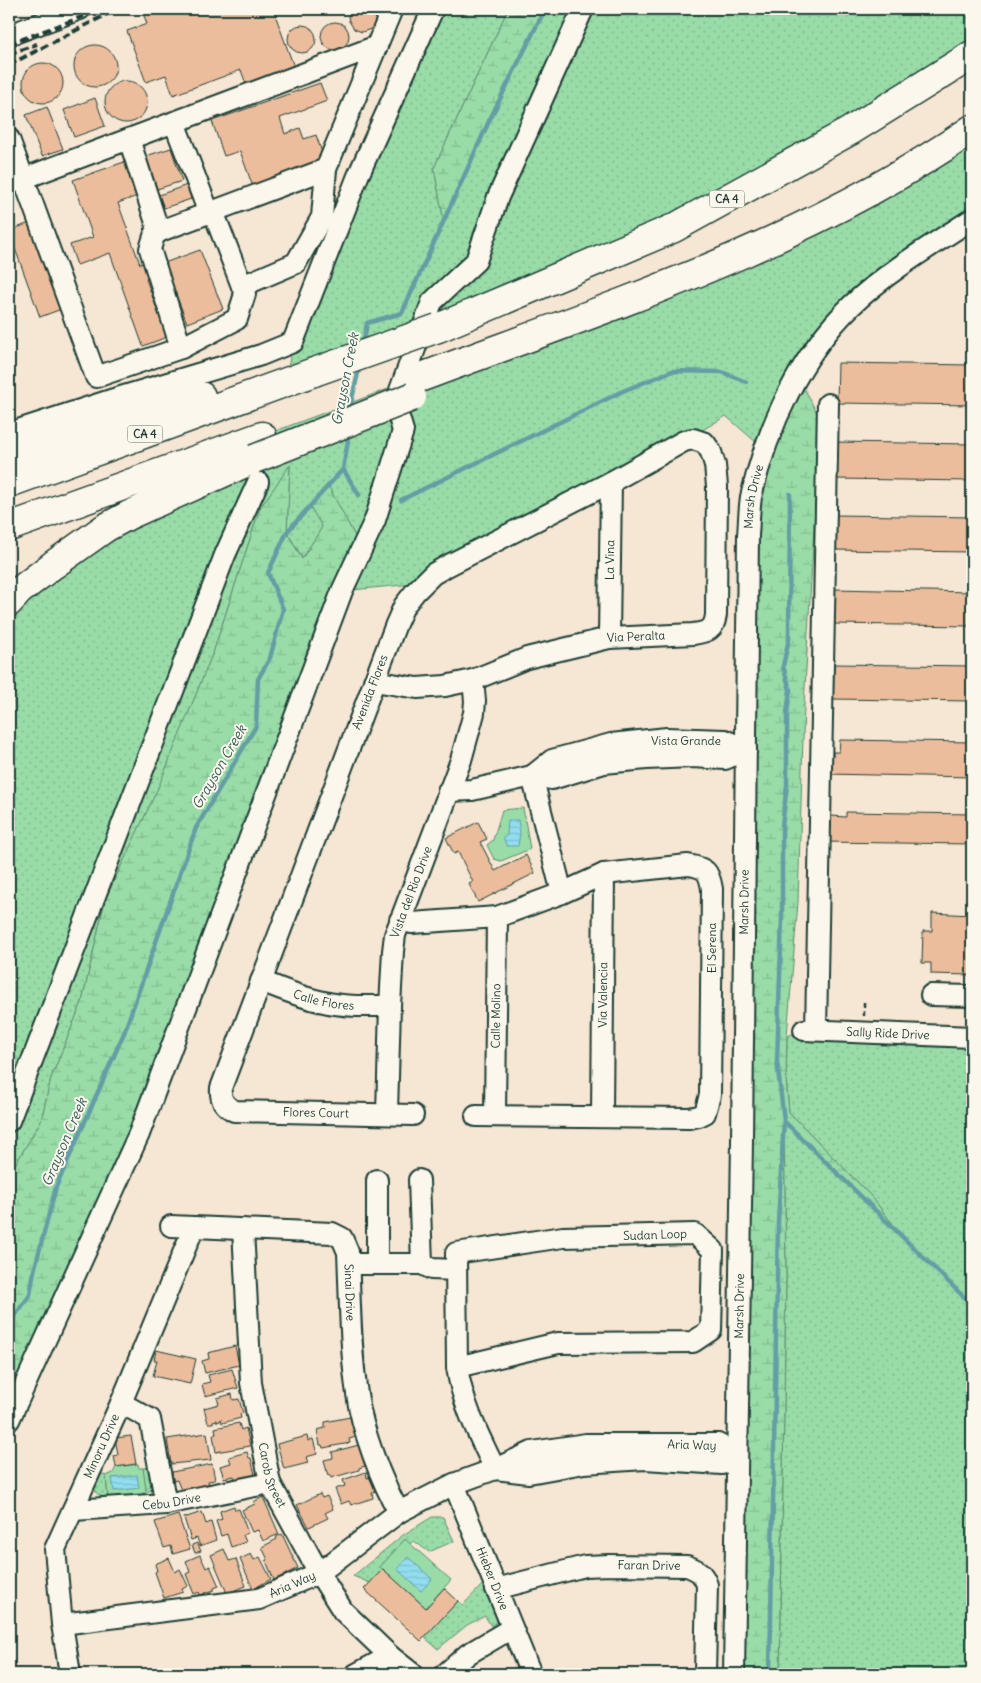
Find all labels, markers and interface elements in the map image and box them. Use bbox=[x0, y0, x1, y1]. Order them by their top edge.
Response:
road number: CA 4 bbox=[710, 190, 744, 208]
water label: Grayson Creek bbox=[327, 330, 363, 427]
road number: CA 4 bbox=[128, 426, 162, 442]
street label: Marsh Drive bbox=[740, 463, 766, 529]
street label: La Vina bbox=[602, 540, 617, 580]
street label: Via Peralta bbox=[606, 627, 666, 645]
street label: Avenida Flores bbox=[348, 652, 391, 731]
water label: Grayson Creek bbox=[188, 721, 251, 812]
street label: Vista Grande bbox=[651, 733, 721, 748]
street label: Vista del Rio Drive bbox=[387, 844, 435, 940]
street label: Marsh Drive bbox=[736, 869, 752, 935]
street label: El Serena bbox=[704, 923, 719, 973]
street label: Via Valencia bbox=[595, 962, 610, 1028]
street label: Calle Molino bbox=[488, 983, 503, 1049]
street label: Calle Flores bbox=[291, 986, 355, 1013]
street label: Sally Ride Drive bbox=[846, 1024, 930, 1042]
water label: Grayson Creek bbox=[37, 1094, 91, 1189]
street label: Flores Court bbox=[283, 1104, 349, 1121]
street label: Sudan Loop bbox=[623, 1226, 687, 1243]
street label: Sinai Drive bbox=[341, 1263, 359, 1321]
street label: Marsh Drive bbox=[731, 1273, 747, 1339]
street label: Minoru Drive bbox=[80, 1411, 122, 1480]
street label: Aria Way bbox=[667, 1436, 717, 1453]
street label: Carob Street bbox=[255, 1441, 290, 1510]
street label: Cebu Drive bbox=[142, 1489, 202, 1513]
street label: Hieber Drive bbox=[473, 1544, 512, 1612]
street label: Faran Drive bbox=[617, 1557, 681, 1573]
street label: Aria Way bbox=[267, 1567, 318, 1601]

